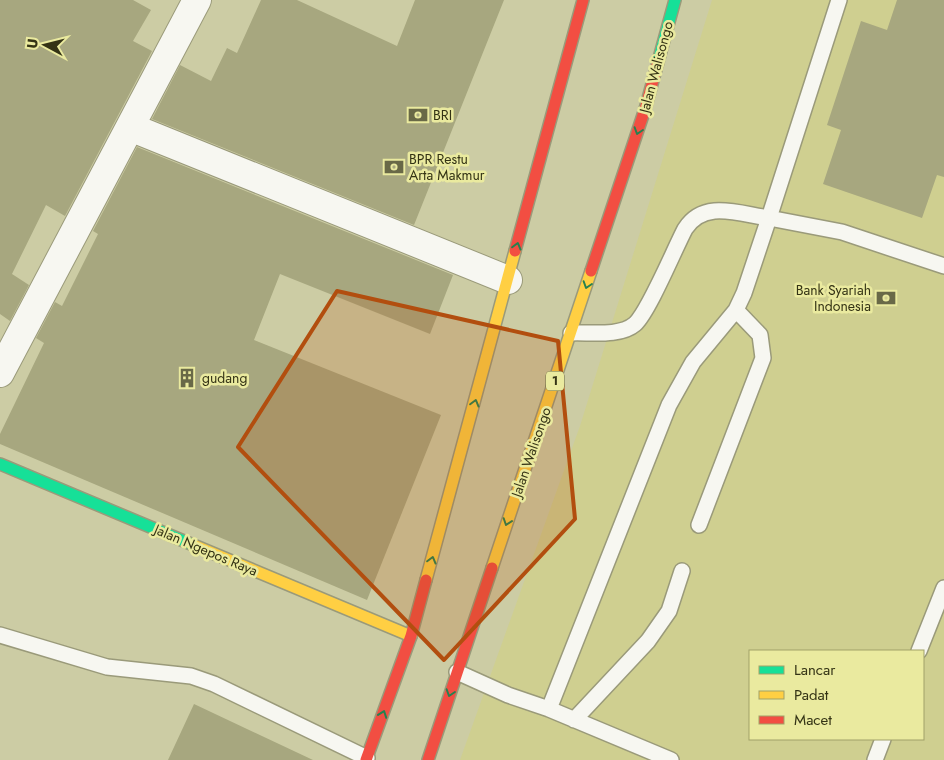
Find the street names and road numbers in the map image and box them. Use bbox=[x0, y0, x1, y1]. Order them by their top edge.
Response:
street label: Jalan Walisongo bbox=[634, 19, 678, 117]
road number: 1 bbox=[546, 372, 564, 391]
street label: Jalan Walisongo bbox=[506, 404, 556, 502]
street label: Jalan Ngepos Raya bbox=[149, 518, 261, 581]

